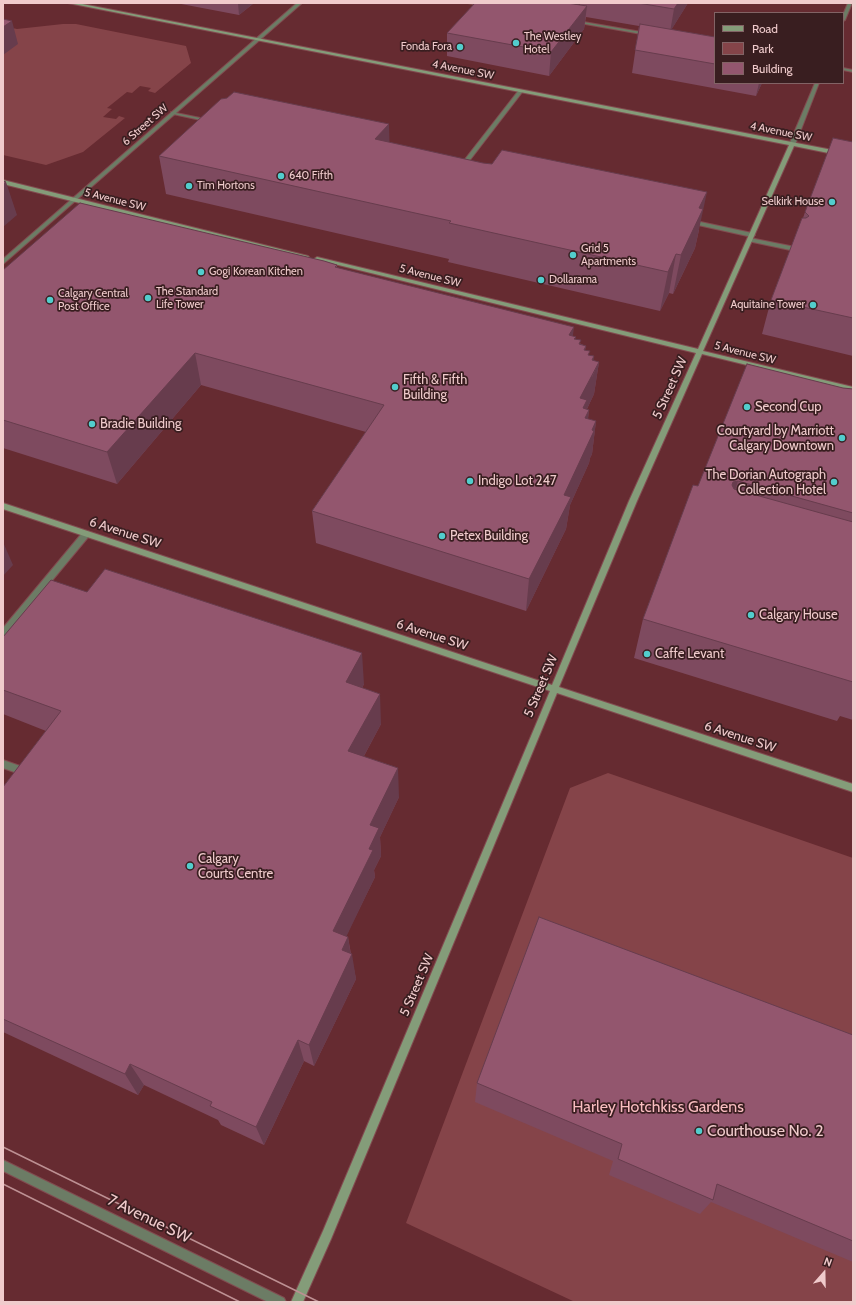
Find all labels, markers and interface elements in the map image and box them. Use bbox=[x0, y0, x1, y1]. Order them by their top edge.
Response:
legend bbox=[714, 12, 844, 84]
text: Road bbox=[752, 21, 778, 36]
place label: The Westley Hotel bbox=[524, 30, 581, 56]
marker: The Westley Hotel bbox=[511, 38, 521, 48]
place label: Fonda Fora bbox=[401, 40, 452, 54]
text: Park bbox=[752, 41, 774, 56]
marker: Fonda Fora bbox=[455, 42, 465, 52]
street label: 4 Avenue SW bbox=[431, 58, 495, 82]
text: Building bbox=[752, 61, 793, 76]
street label: 6 Street SW bbox=[119, 102, 171, 148]
street label: 4 Avenue SW bbox=[749, 120, 813, 144]
place label: 640 Fifth bbox=[289, 169, 333, 183]
marker: 640 Fifth bbox=[276, 171, 286, 181]
place label: Tim Hortons bbox=[197, 179, 255, 193]
marker: Tim Hortons bbox=[184, 181, 194, 191]
street label: 5 Avenue SW bbox=[83, 186, 147, 214]
place label: Selkirk House bbox=[762, 195, 824, 209]
marker: Selkirk House bbox=[827, 197, 837, 207]
place label: Grid 5 Apartments bbox=[581, 242, 636, 268]
marker: Grid 5 Apartments bbox=[568, 250, 578, 260]
street label: 5 Avenue SW bbox=[398, 262, 462, 290]
place label: Gogi Korean Kitchen bbox=[209, 265, 303, 279]
marker: Gogi Korean Kitchen bbox=[196, 267, 206, 277]
place label: Dollarama bbox=[549, 273, 597, 287]
marker: Dollarama bbox=[536, 275, 546, 285]
place label: The Standard Life Tower bbox=[156, 285, 218, 311]
place label: Calgary Central Post Office bbox=[58, 287, 128, 313]
marker: The Standard Life Tower bbox=[143, 293, 153, 303]
marker: Calgary Central Post Office bbox=[45, 295, 55, 305]
place label: Aquitaine Tower bbox=[731, 298, 805, 312]
marker: Aquitaine Tower bbox=[808, 300, 818, 310]
street label: 5 Avenue SW bbox=[713, 339, 777, 367]
street label: 5 Street SW bbox=[649, 355, 691, 421]
place label: Fifth & Fifth Building bbox=[403, 372, 467, 403]
marker: Fifth & Fifth Building bbox=[390, 382, 400, 392]
place label: Second Cup bbox=[755, 399, 821, 415]
marker: Second Cup bbox=[742, 402, 752, 412]
place label: Bradie Building bbox=[100, 416, 181, 432]
marker: Bradie Building bbox=[87, 419, 97, 429]
place label: Courtyard by Marriott Calgary Downtown bbox=[717, 423, 834, 454]
marker: Courtyard by Marriott Calgary Downtown bbox=[837, 433, 847, 443]
place label: The Dorian Autograph Collection Hotel bbox=[706, 467, 826, 498]
place label: Indigo Lot 247 bbox=[478, 473, 557, 489]
marker: Indigo Lot 247 bbox=[465, 476, 475, 486]
marker: The Dorian Autograph Collection Hotel bbox=[829, 477, 839, 487]
street label: 6 Avenue SW bbox=[87, 514, 163, 552]
place label: Petex Building bbox=[450, 528, 528, 544]
marker: Petex Building bbox=[437, 531, 447, 541]
place label: Calgary House bbox=[759, 607, 838, 623]
marker: Calgary House bbox=[746, 610, 756, 620]
street label: 6 Avenue SW bbox=[394, 616, 470, 654]
place label: Caffe Levant bbox=[655, 646, 724, 662]
marker: Caffe Levant bbox=[642, 649, 652, 659]
street label: 5 Street SW bbox=[521, 652, 561, 720]
street label: 6 Avenue SW bbox=[702, 718, 778, 756]
place label: Calgary Courts Centre bbox=[198, 851, 273, 882]
marker: Calgary Courts Centre bbox=[185, 861, 195, 871]
street label: 5 Street SW bbox=[397, 951, 437, 1019]
park label: Harley Hotchkiss Gardens bbox=[572, 1097, 744, 1117]
place label: Courthouse No. 2 bbox=[707, 1121, 824, 1141]
marker: Courthouse No. 2 bbox=[694, 1126, 704, 1136]
street label: 7 Avenue SW bbox=[104, 1191, 194, 1247]
north arrow bbox=[804, 1253, 844, 1293]
text: N bbox=[822, 1254, 834, 1270]

